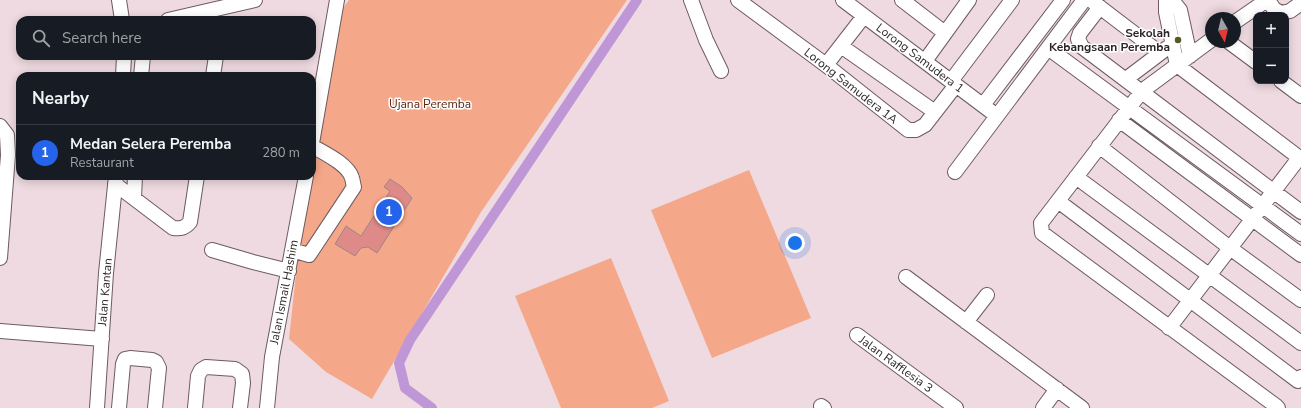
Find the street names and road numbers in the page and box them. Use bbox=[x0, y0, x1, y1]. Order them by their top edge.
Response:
street label: Lorong Samudera 1 bbox=[873, 20, 967, 96]
street label: Lorong Samudera 1A bbox=[801, 44, 901, 128]
street label: Jalan Ismail Hashim bbox=[266, 238, 302, 347]
street label: Jalan Kantan bbox=[94, 257, 116, 328]
street label: Jalan Rafflesia 3 bbox=[855, 331, 936, 396]

